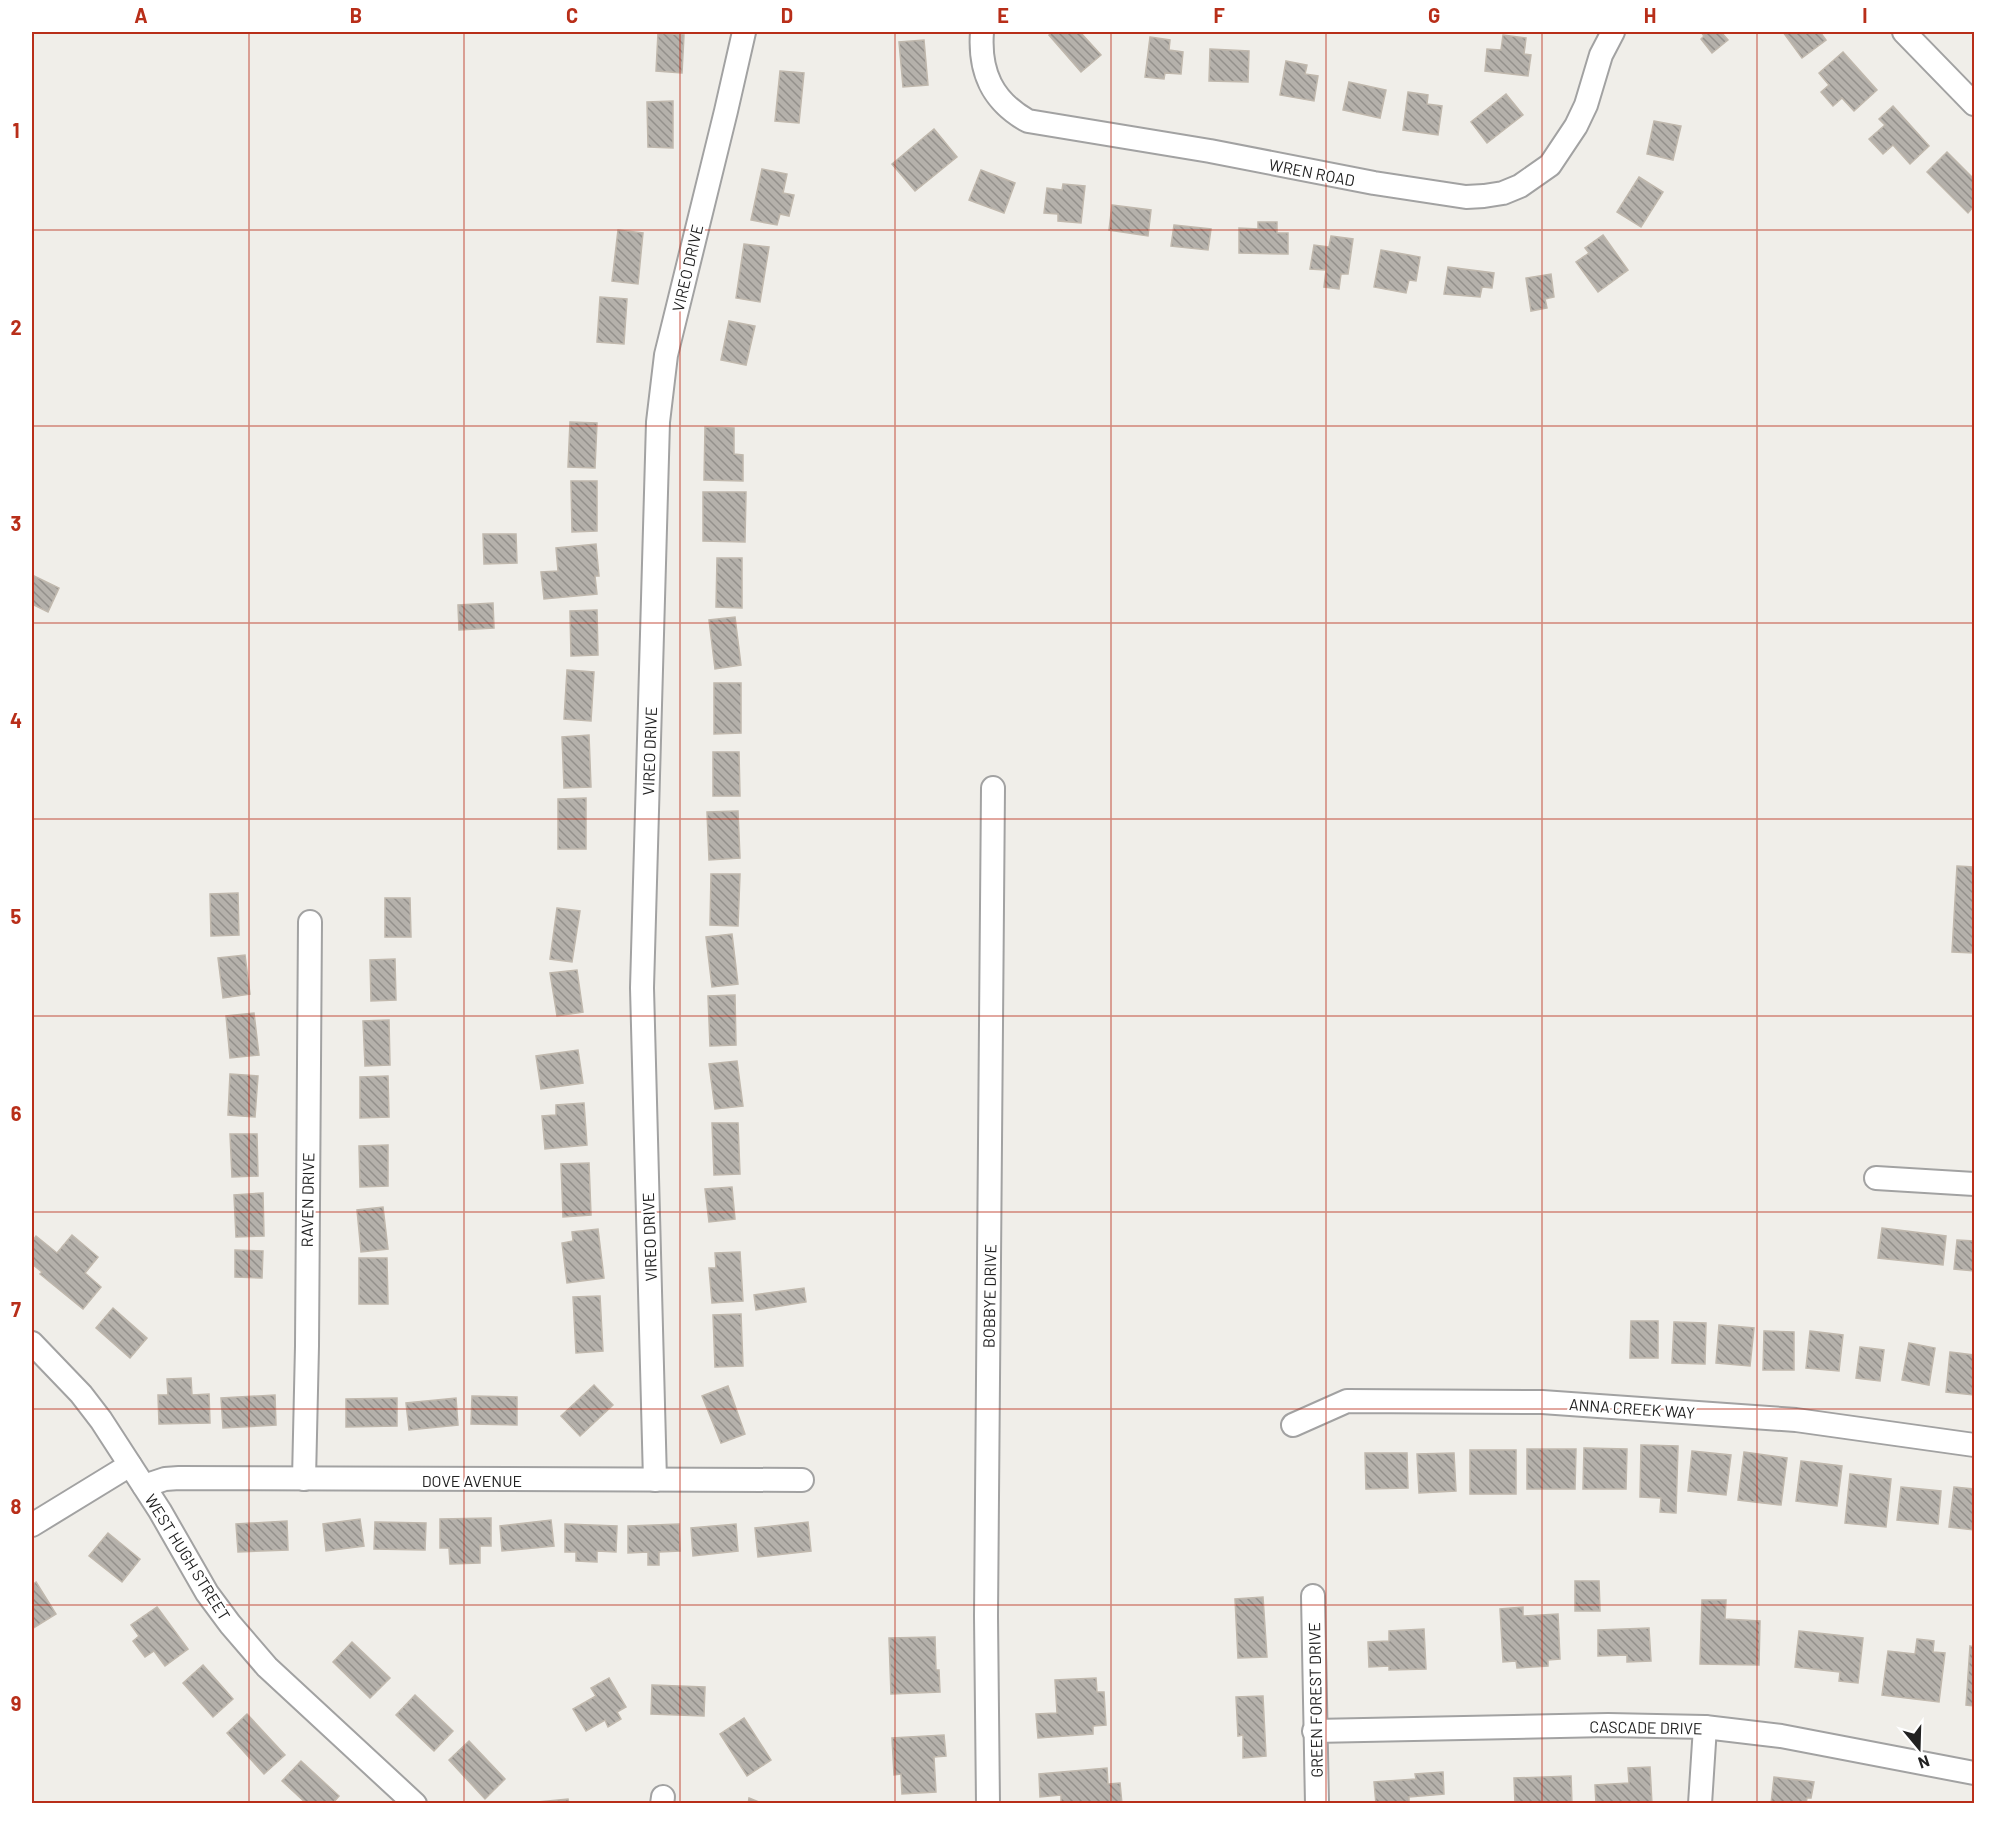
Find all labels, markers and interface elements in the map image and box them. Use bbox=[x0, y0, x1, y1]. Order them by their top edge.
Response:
text: A bbox=[134, 3, 148, 27]
text: B bbox=[350, 3, 362, 27]
text: C bbox=[566, 3, 578, 27]
text: D bbox=[781, 3, 793, 27]
text: E bbox=[997, 3, 1009, 27]
text: F bbox=[1213, 3, 1225, 27]
text: G bbox=[1428, 3, 1440, 27]
text: H bbox=[1644, 3, 1656, 27]
text: I bbox=[1862, 3, 1868, 27]
text: 1 bbox=[12, 118, 20, 142]
street label: WREN ROAD bbox=[1268, 154, 1356, 190]
street label: VIREO DRIVE bbox=[668, 223, 706, 313]
text: 2 bbox=[10, 315, 22, 339]
text: 3 bbox=[11, 511, 21, 535]
street label: VIREO DRIVE bbox=[638, 706, 660, 796]
text: 4 bbox=[10, 708, 22, 732]
text: 5 bbox=[11, 904, 22, 928]
text: 6 bbox=[11, 1101, 22, 1125]
street label: RAVEN DRIVE bbox=[297, 1152, 317, 1248]
street label: VIREO DRIVE bbox=[638, 1192, 660, 1282]
street label: BOBBYE DRIVE bbox=[979, 1244, 999, 1348]
text: 7 bbox=[11, 1297, 21, 1321]
street label: ANNA CREEK WAY bbox=[1568, 1394, 1696, 1422]
street label: DOVE AVENUE bbox=[422, 1471, 522, 1490]
street label: WEST HUGH STREET bbox=[141, 1490, 235, 1624]
text: 8 bbox=[11, 1494, 22, 1518]
street label: GREEN FOREST DRIVE bbox=[1304, 1622, 1326, 1778]
text: 9 bbox=[11, 1691, 21, 1715]
street label: CASCADE DRIVE bbox=[1589, 1717, 1703, 1737]
north arrow bbox=[1889, 1718, 1949, 1778]
text: N bbox=[1916, 1752, 1932, 1773]

